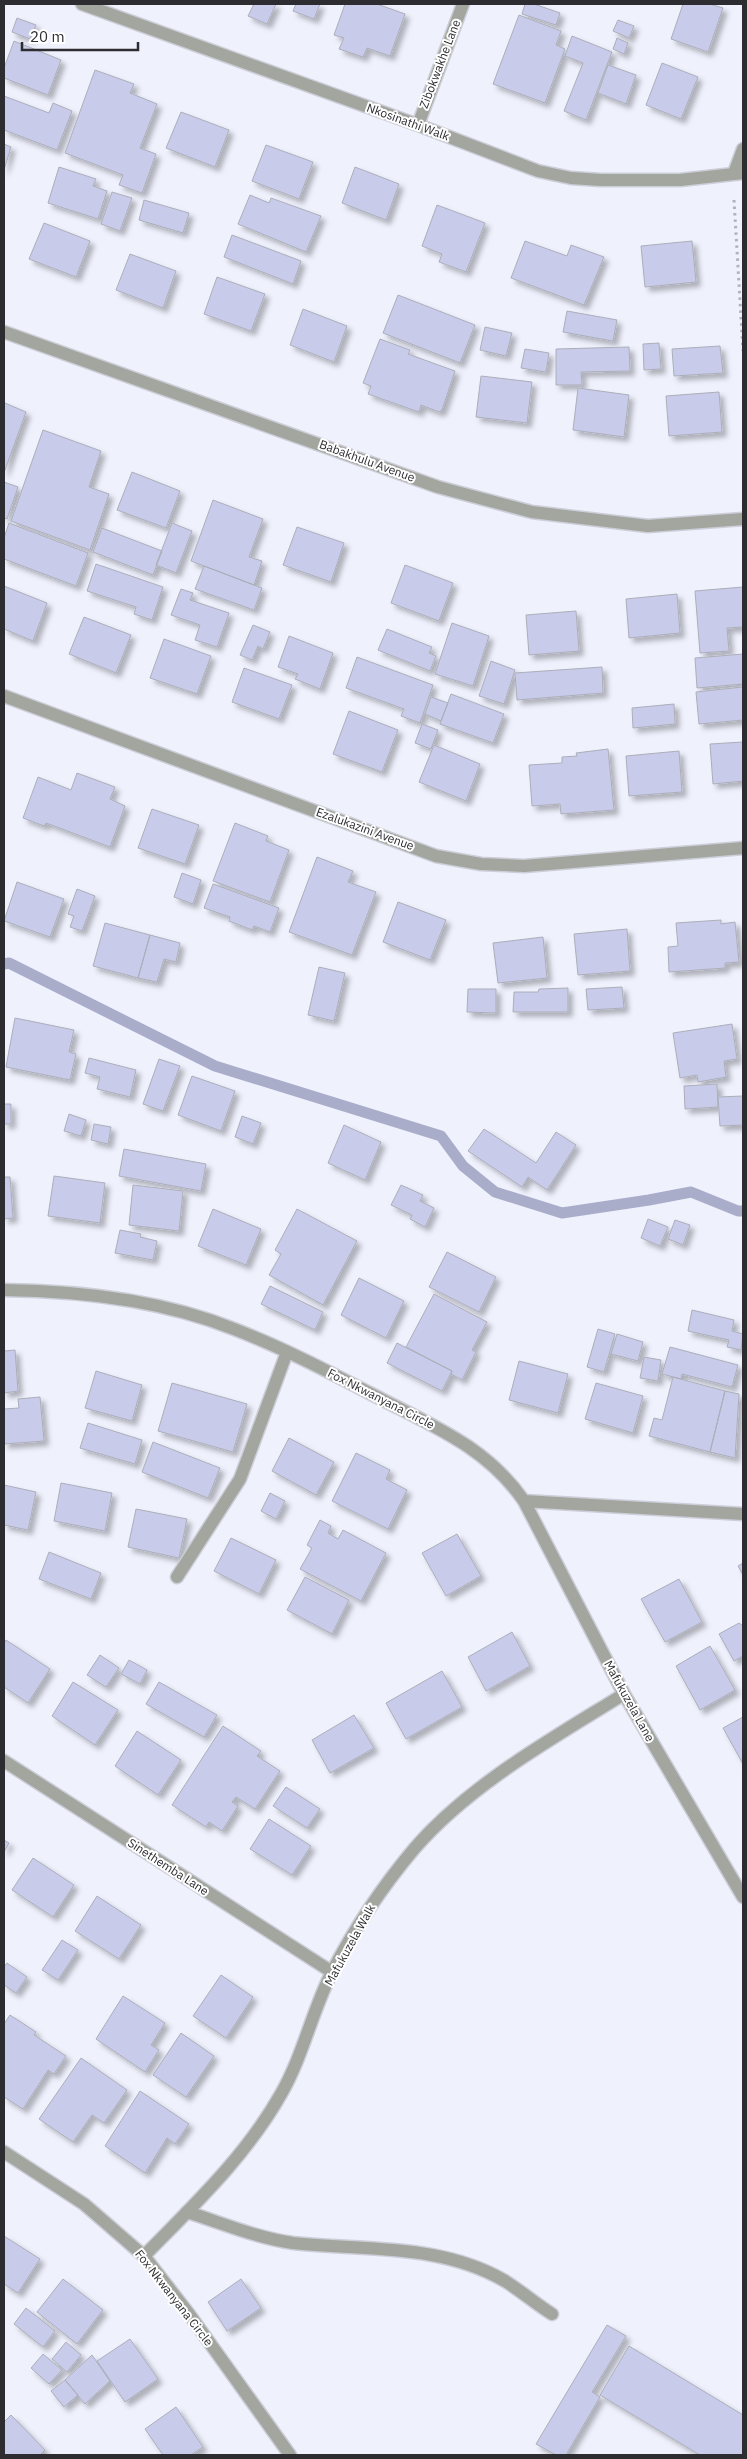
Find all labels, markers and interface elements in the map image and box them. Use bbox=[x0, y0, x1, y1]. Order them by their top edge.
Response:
street label: Zibokwakhe Lane bbox=[416, 17, 463, 110]
scale bar bbox=[22, 20, 139, 52]
text: 20 m bbox=[30, 27, 65, 46]
street label: Nkosinathi Walk bbox=[365, 100, 452, 144]
street label: Babakhulu Avenue bbox=[317, 436, 417, 485]
street label: Ezalukazini Avenue bbox=[314, 804, 417, 853]
street label: Fox Nkwanyana Circle bbox=[325, 1365, 438, 1432]
street label: Mafukuzela Lane bbox=[601, 1658, 658, 1744]
street label: Sinethemba Lane bbox=[125, 1835, 212, 1899]
street label: Mafukuzela Walk bbox=[321, 1901, 379, 1988]
street label: Fox Nkwanyana Circle bbox=[132, 2247, 217, 2349]

